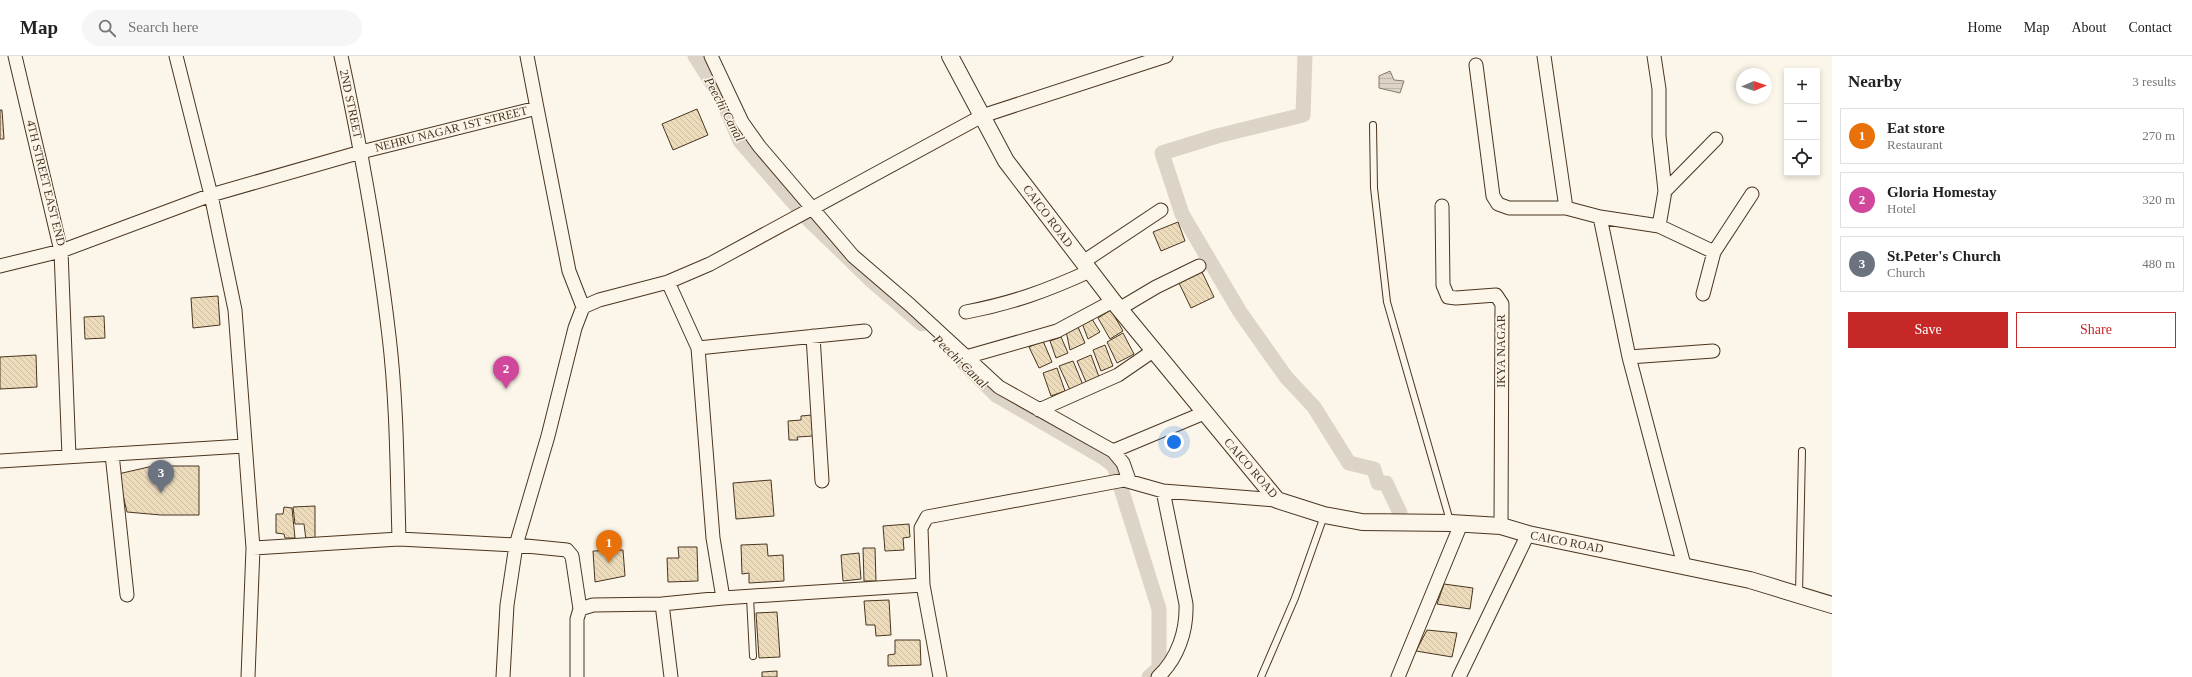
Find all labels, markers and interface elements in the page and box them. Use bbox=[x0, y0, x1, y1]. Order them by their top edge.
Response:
search box bbox=[82, 10, 362, 46]
text: Map bbox=[20, 17, 58, 38]
icon: search bbox=[96, 17, 118, 39]
text: Search here bbox=[128, 19, 198, 35]
text: Home bbox=[1968, 20, 2002, 35]
text: Map bbox=[2024, 20, 2049, 35]
text: About bbox=[2071, 20, 2106, 35]
text: Contact bbox=[2128, 20, 2172, 35]
street label: 2ND STREET bbox=[337, 68, 365, 141]
north arrow bbox=[1736, 68, 1772, 104]
map controls bbox=[1784, 68, 1820, 176]
button: + bbox=[1784, 68, 1820, 104]
text: Nearby bbox=[1848, 72, 1902, 91]
water label: Peechi Canal bbox=[701, 74, 748, 144]
text: 3 results bbox=[2132, 74, 2176, 89]
street label: NEHRU NAGAR 1ST STREET bbox=[373, 103, 529, 155]
button: − bbox=[1784, 104, 1820, 140]
street label: 4TH STREET EAST END bbox=[24, 119, 69, 248]
text: Eat store bbox=[1887, 120, 1945, 136]
text: 1 bbox=[1859, 128, 1865, 143]
text: 270 m bbox=[2142, 128, 2175, 143]
text: Restaurant bbox=[1887, 137, 1943, 152]
button: locate bbox=[1784, 140, 1820, 176]
street label: CAICO ROAD bbox=[1020, 182, 1076, 250]
text: Gloria Homestay bbox=[1887, 184, 1997, 200]
text: 2 bbox=[1859, 192, 1865, 207]
text: 320 m bbox=[2142, 192, 2175, 207]
text: Hotel bbox=[1887, 201, 1916, 216]
text: St.Peter's Church bbox=[1887, 248, 2001, 264]
text: 3 bbox=[1859, 256, 1865, 271]
text: 480 m bbox=[2142, 256, 2175, 271]
text: Church bbox=[1887, 265, 1925, 280]
button: Save bbox=[1848, 312, 2008, 348]
button: Share bbox=[2016, 312, 2176, 348]
street label: IKYA NAGAR bbox=[1494, 314, 1508, 388]
water label: Peechi Canal bbox=[929, 331, 991, 391]
pin: 2 bbox=[493, 356, 519, 389]
your location bbox=[1164, 432, 1184, 452]
street label: CAICO ROAD bbox=[1221, 435, 1281, 501]
pin: 3 bbox=[148, 460, 174, 493]
street label: CAICO ROAD bbox=[1529, 528, 1605, 556]
pin: 1 bbox=[596, 530, 622, 563]

